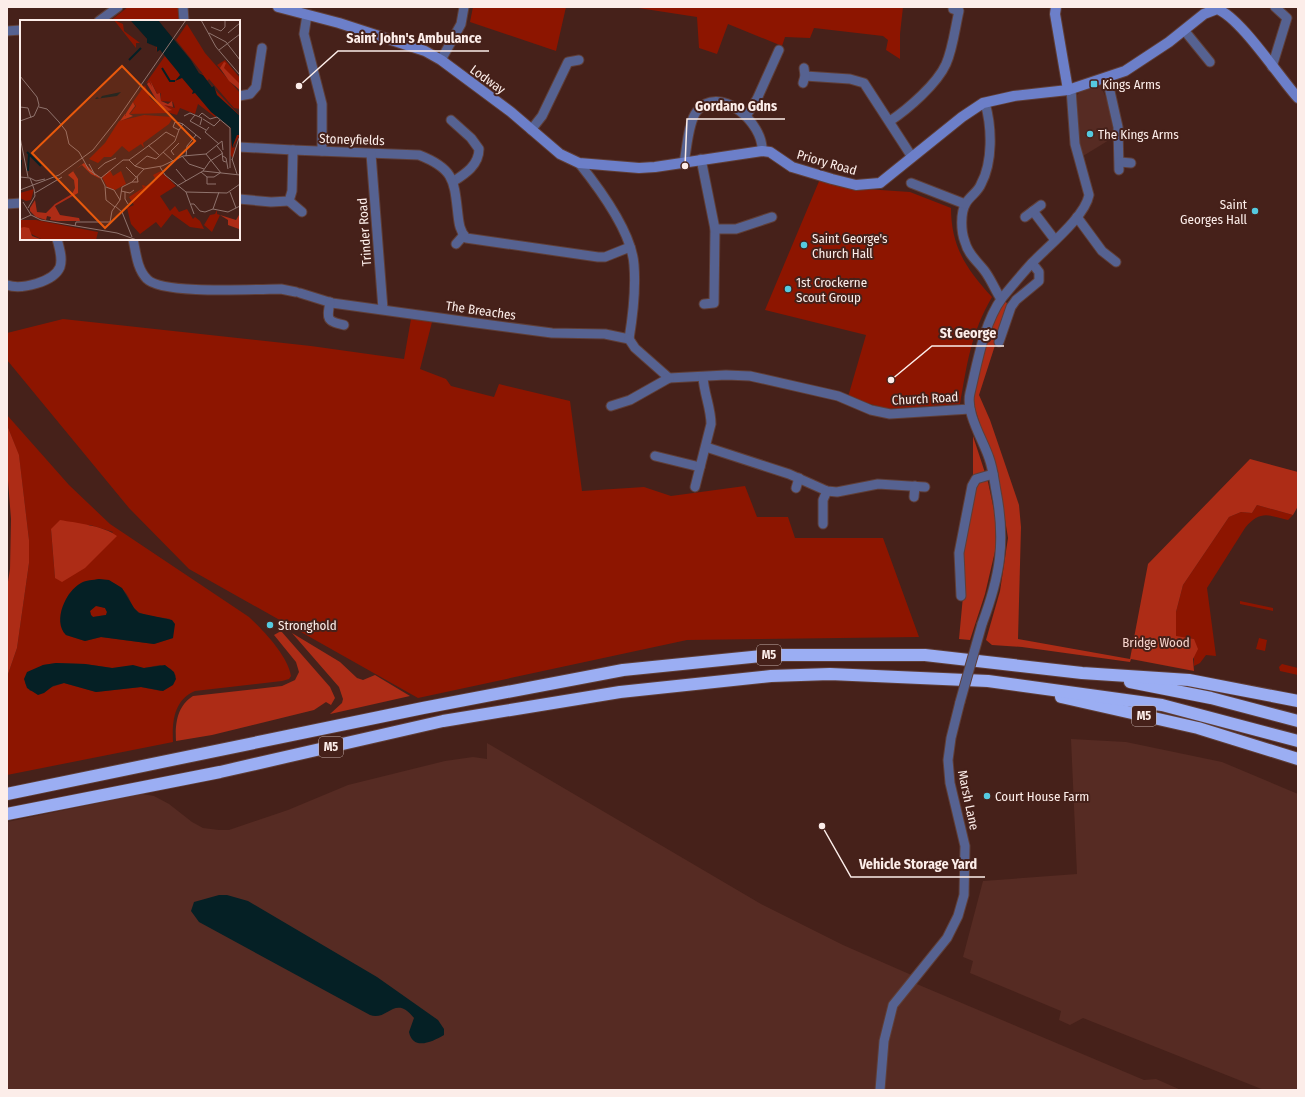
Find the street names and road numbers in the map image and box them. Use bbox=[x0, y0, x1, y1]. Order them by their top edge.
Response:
street label: Lodway bbox=[467, 62, 508, 97]
street label: Stoneyfields bbox=[319, 131, 385, 148]
street label: Priory Road bbox=[795, 147, 859, 178]
street label: Trinder Road bbox=[355, 197, 374, 267]
street label: The Breaches bbox=[445, 298, 517, 323]
street label: Church Road bbox=[891, 389, 959, 408]
road number: M5 bbox=[757, 645, 781, 665]
road number: M5 bbox=[1132, 706, 1156, 726]
road number: M5 bbox=[319, 737, 343, 757]
street label: Marsh Lane bbox=[955, 769, 982, 831]

